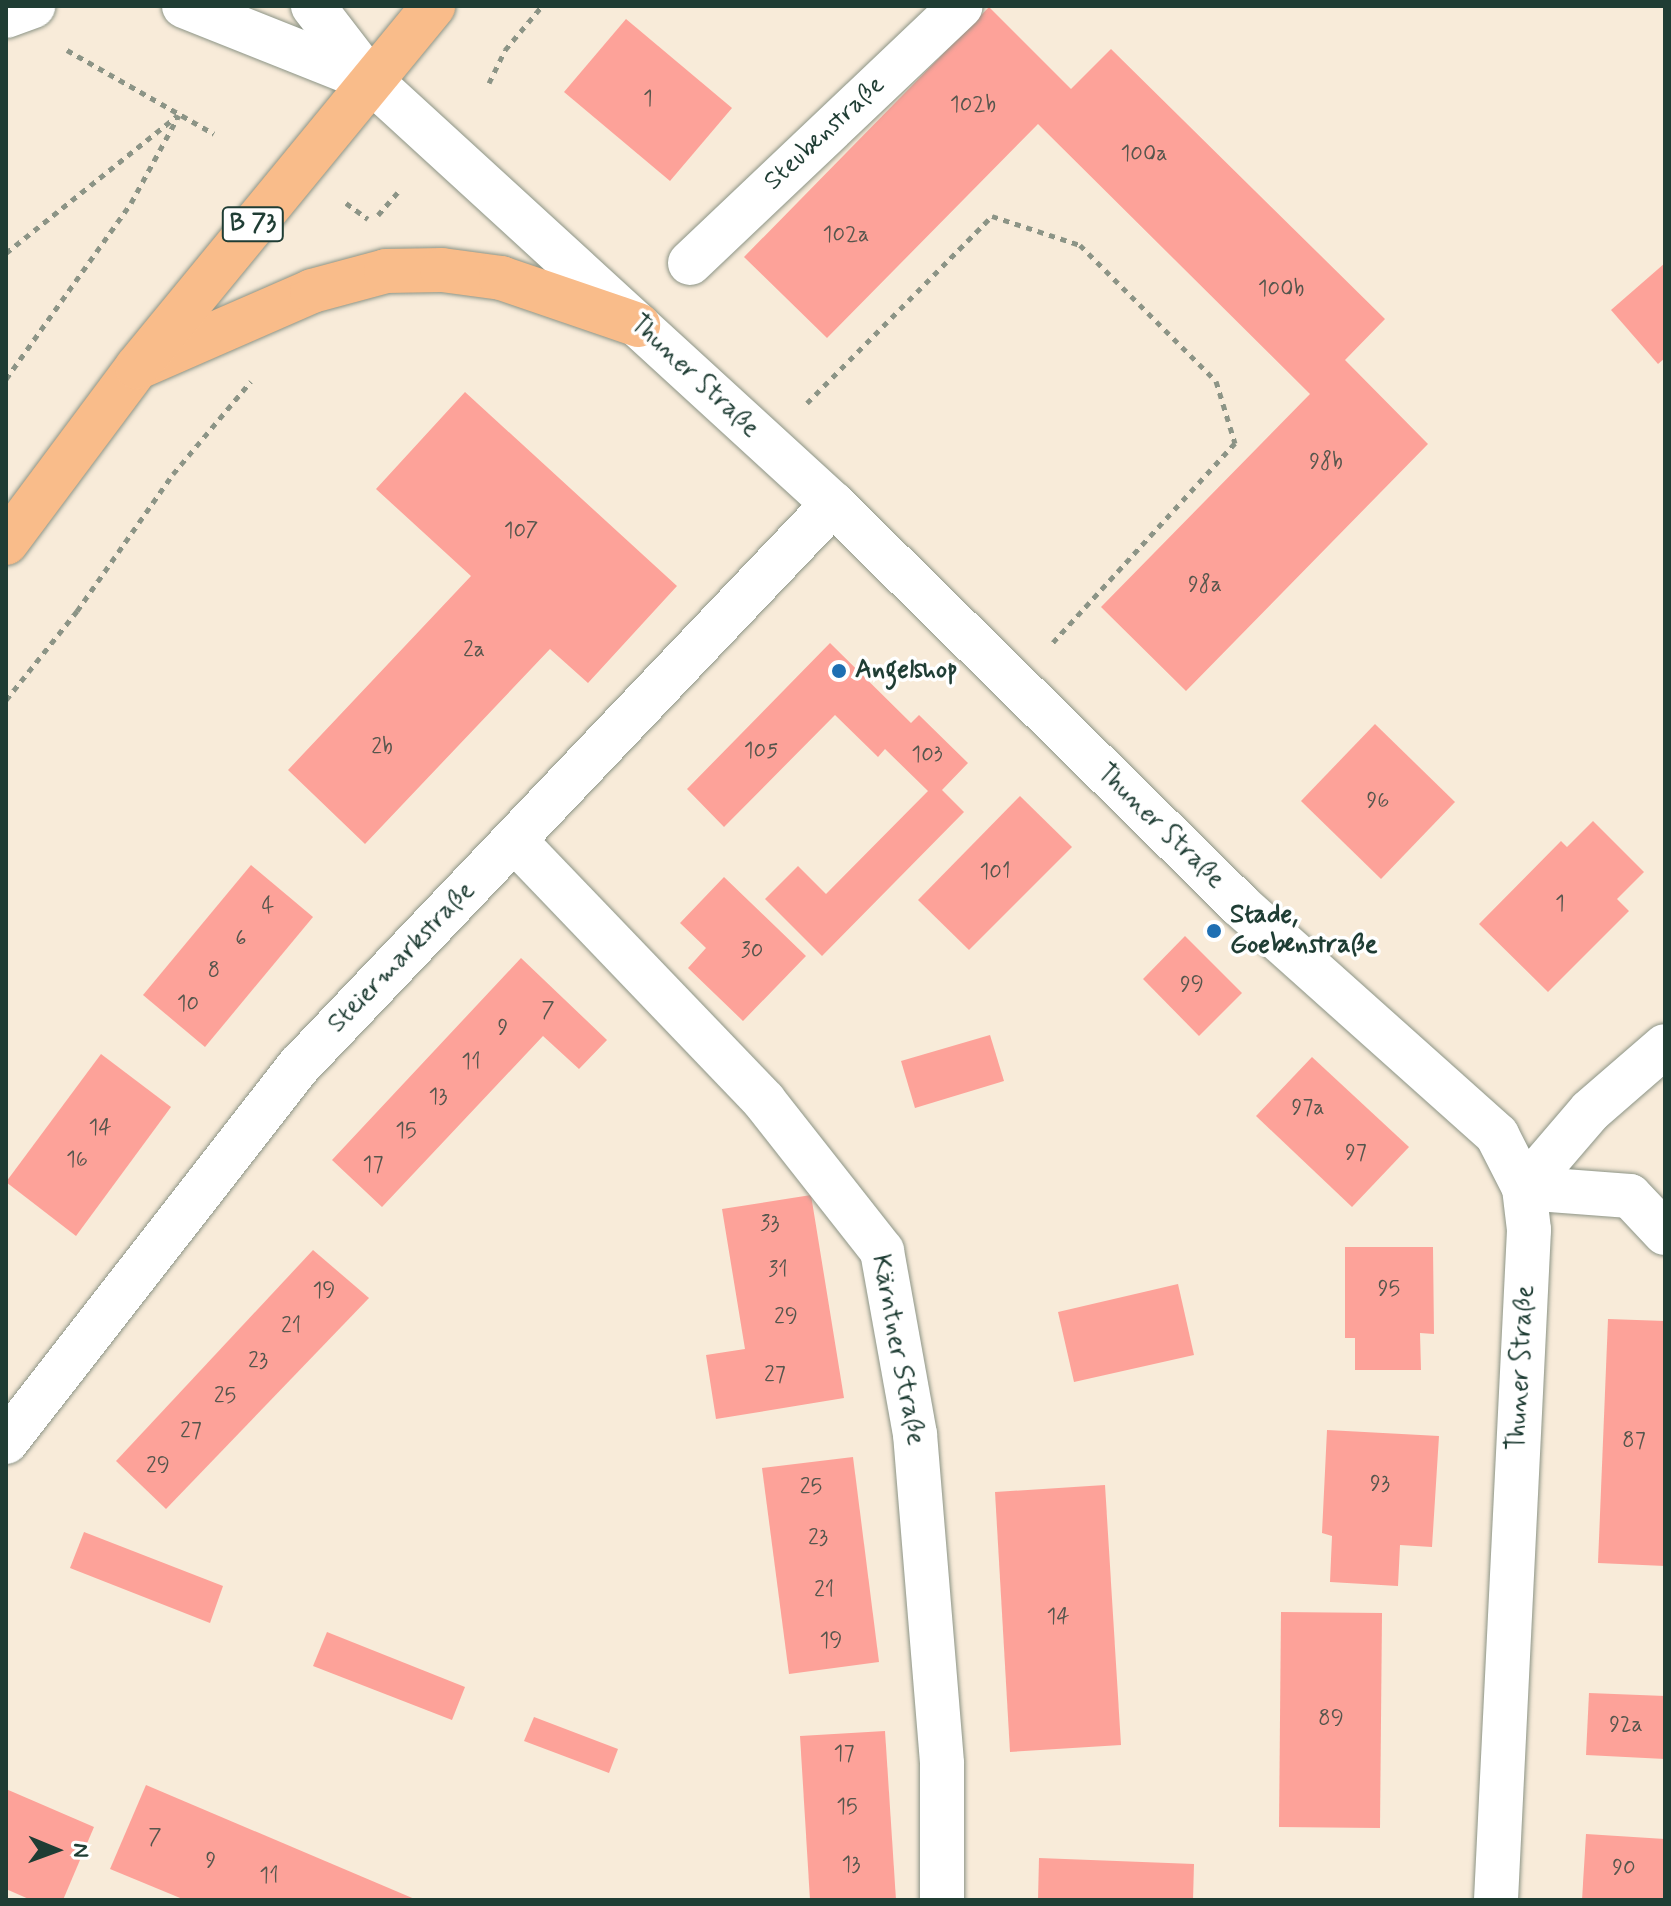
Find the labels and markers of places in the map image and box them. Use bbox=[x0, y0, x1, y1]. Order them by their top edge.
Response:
place label: Angelshop bbox=[855, 655, 958, 687]
marker: Angelshop bbox=[830, 662, 848, 680]
place label: Stade, Goebenstraße bbox=[1230, 900, 1378, 962]
marker: Stade, Goebenstraße bbox=[1205, 922, 1223, 940]

